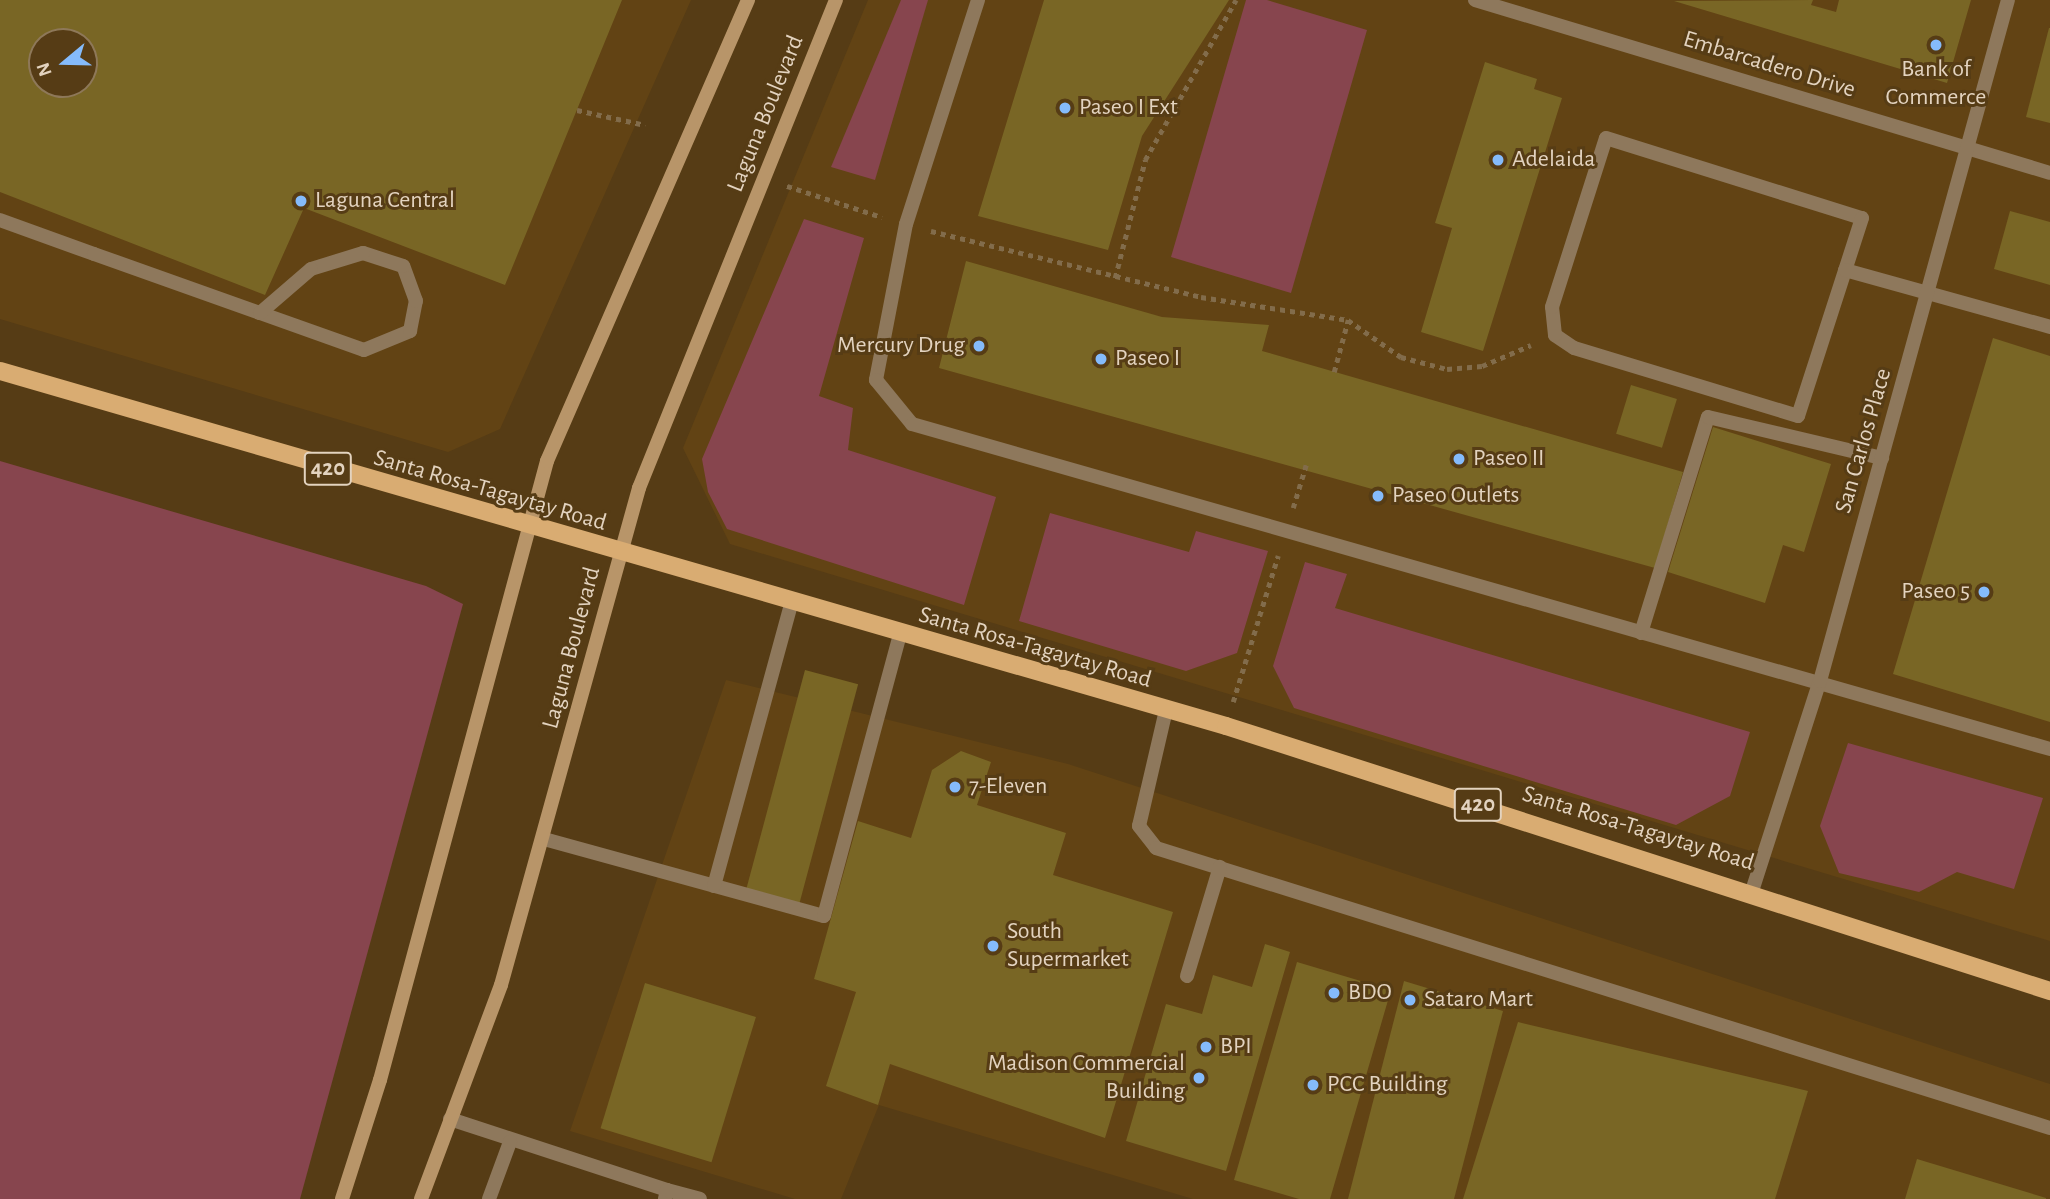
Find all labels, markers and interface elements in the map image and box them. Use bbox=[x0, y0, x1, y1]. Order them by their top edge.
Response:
street label: Embarcadero Drive bbox=[1679, 25, 1859, 105]
north arrow bbox=[28, 28, 98, 98]
street label: Laguna Boulevard bbox=[721, 31, 811, 197]
marker: Bank of Commerce bbox=[1928, 37, 1944, 53]
place label: Bank of Commerce bbox=[1886, 56, 1986, 112]
text: N bbox=[33, 60, 56, 79]
place label: Paseo I Ext bbox=[1079, 94, 1178, 122]
marker: Paseo I Ext bbox=[1057, 100, 1073, 116]
place label: Adelaida bbox=[1512, 146, 1595, 174]
marker: Adelaida bbox=[1490, 152, 1506, 168]
place label: Laguna Central bbox=[315, 187, 455, 215]
marker: Laguna Central bbox=[293, 193, 309, 209]
place label: Mercury Drug bbox=[837, 332, 965, 360]
marker: Mercury Drug bbox=[971, 338, 987, 354]
place label: Paseo I bbox=[1115, 345, 1180, 373]
marker: Paseo I bbox=[1093, 351, 1109, 367]
street label: San Carlos Place bbox=[1830, 365, 1898, 517]
street label: Santa Rosa-Tagaytay Road bbox=[370, 444, 610, 538]
place label: Paseo II bbox=[1473, 445, 1544, 473]
road number: 420 bbox=[304, 449, 352, 489]
marker: Paseo II bbox=[1451, 451, 1467, 467]
place label: Paseo Outlets bbox=[1392, 482, 1519, 510]
marker: Paseo Outlets bbox=[1370, 488, 1386, 504]
street label: Laguna Boulevard bbox=[537, 564, 607, 732]
place label: Paseo 5 bbox=[1901, 578, 1970, 606]
marker: Paseo 5 bbox=[1976, 584, 1992, 600]
street label: Santa Rosa-Tagaytay Road bbox=[915, 601, 1155, 695]
place label: 7-Eleven bbox=[969, 773, 1047, 801]
marker: 7-Eleven bbox=[947, 779, 963, 795]
street label: Santa Rosa-Tagaytay Road bbox=[1519, 780, 1757, 878]
road number: 420 bbox=[1454, 786, 1502, 824]
place label: South Supermarket bbox=[1007, 918, 1129, 974]
marker: South Supermarket bbox=[985, 938, 1001, 954]
place label: BDO bbox=[1348, 979, 1392, 1007]
marker: BDO bbox=[1326, 985, 1342, 1001]
place label: Sataro Mart bbox=[1424, 986, 1533, 1014]
marker: Sataro Mart bbox=[1402, 992, 1418, 1008]
place label: BPI bbox=[1220, 1033, 1252, 1061]
marker: BPI bbox=[1198, 1039, 1214, 1055]
place label: Madison Commercial Building bbox=[988, 1050, 1185, 1106]
marker: Madison Commercial Building bbox=[1191, 1070, 1207, 1086]
place label: PCC Building bbox=[1327, 1071, 1448, 1099]
marker: PCC Building bbox=[1305, 1077, 1321, 1093]

